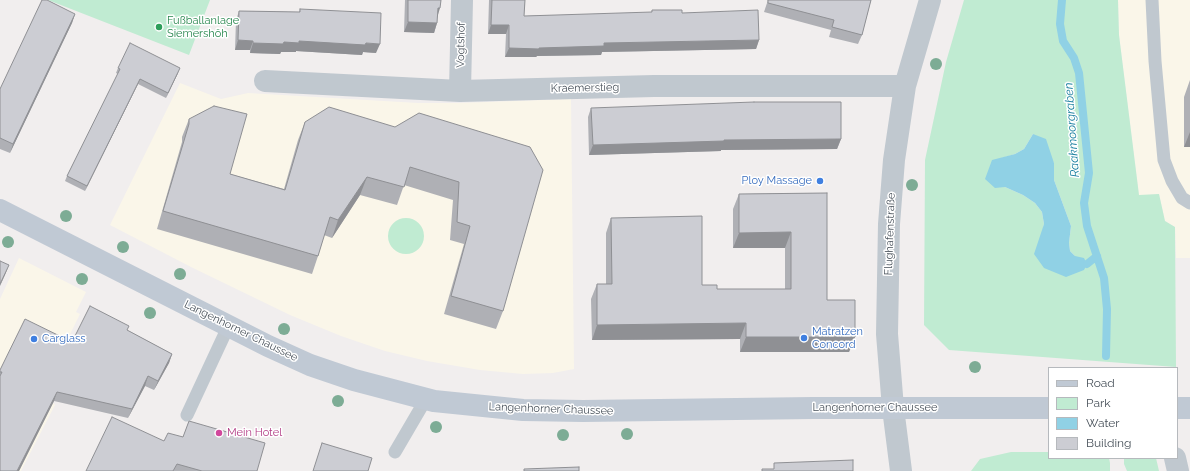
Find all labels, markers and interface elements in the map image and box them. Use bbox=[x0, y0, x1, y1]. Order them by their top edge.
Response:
place label: Fußballanlage Siemershöh bbox=[167, 14, 239, 40]
marker: Fußballanlage Siemershöh bbox=[154, 22, 164, 32]
street label: Vogtshof bbox=[454, 22, 468, 68]
street label: Kraemerstieg bbox=[551, 81, 619, 95]
water label: Raakmoorgraben bbox=[1062, 82, 1082, 178]
place label: Ploy Massage bbox=[742, 174, 812, 188]
marker: Ploy Massage bbox=[815, 176, 825, 186]
street label: Flughafenstraße bbox=[882, 192, 898, 276]
street label: Langenhorner Chaussee bbox=[182, 298, 300, 364]
place label: Matratzen Concord bbox=[812, 325, 863, 351]
place label: Carglass bbox=[42, 332, 86, 346]
marker: Matratzen Concord bbox=[799, 333, 809, 343]
marker: Carglass bbox=[29, 334, 39, 344]
legend bbox=[1048, 367, 1178, 459]
text: Road bbox=[1086, 376, 1115, 390]
text: Park bbox=[1086, 396, 1111, 410]
street label: Langenhorner Chaussee bbox=[488, 400, 614, 418]
street label: Langenhorner Chaussee bbox=[813, 401, 937, 415]
text: Water bbox=[1086, 416, 1120, 430]
place label: Mein Hotel bbox=[227, 426, 282, 440]
marker: Mein Hotel bbox=[214, 428, 224, 438]
text: Building bbox=[1086, 436, 1132, 450]

